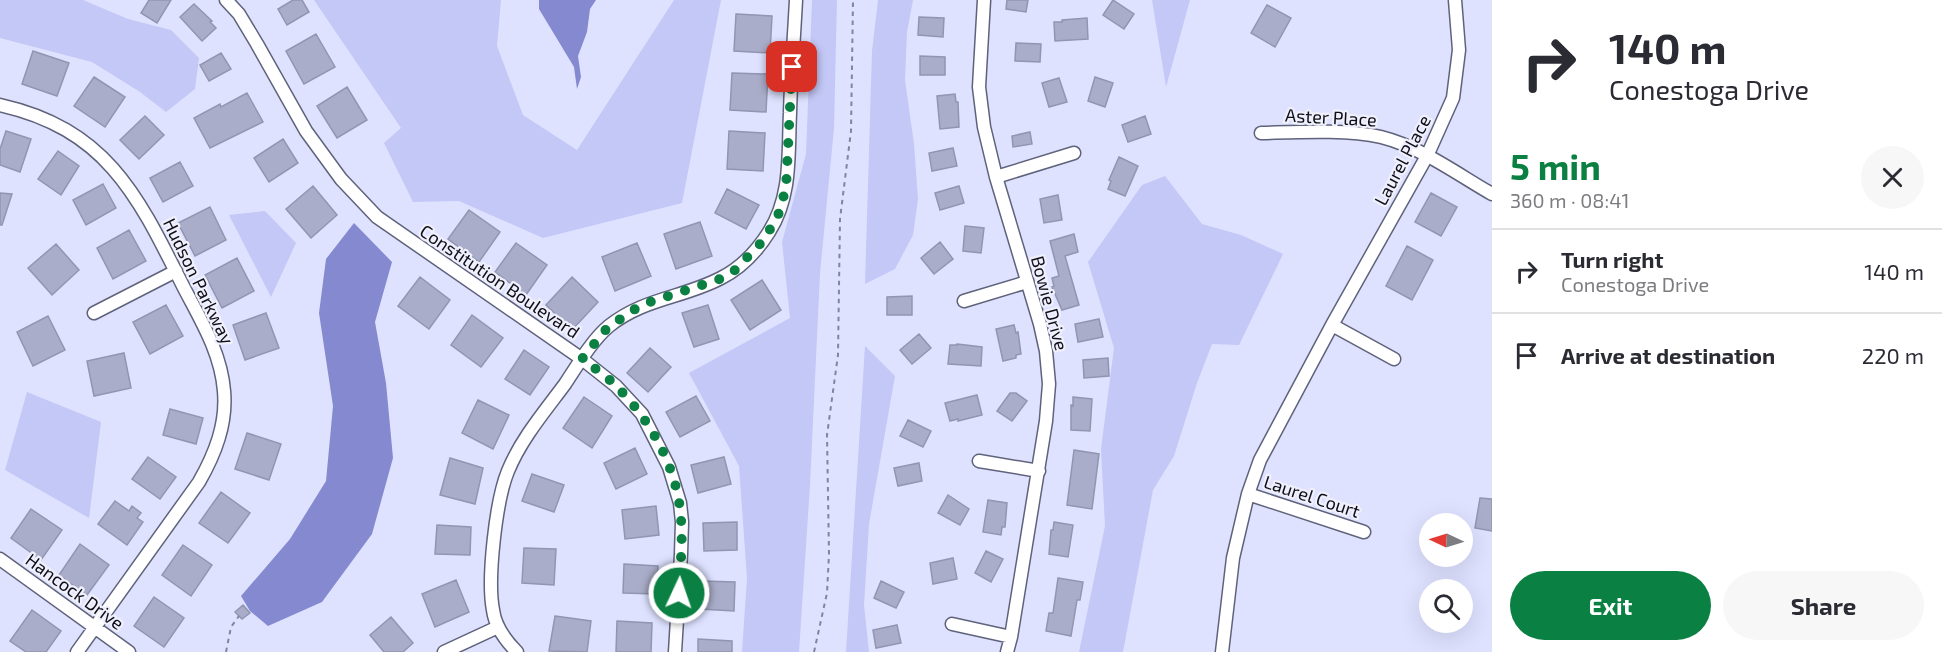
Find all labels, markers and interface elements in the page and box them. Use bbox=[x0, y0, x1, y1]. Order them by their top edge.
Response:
text: 140 m bbox=[1609, 22, 1726, 72]
icon: right bbox=[1510, 24, 1588, 102]
pin bbox=[766, 41, 817, 92]
icon: arrive bbox=[775, 50, 808, 83]
text: Conestoga Drive bbox=[1609, 73, 1809, 105]
street label: Aster Place bbox=[1285, 104, 1377, 130]
street label: Laurel Place bbox=[1369, 111, 1435, 209]
text: 5 min bbox=[1510, 144, 1601, 187]
button: close bbox=[1861, 146, 1924, 209]
text: 360 m · 08:41 bbox=[1510, 188, 1629, 212]
street label: Hudson Parkway bbox=[159, 214, 239, 348]
street label: Constitution Boulevard bbox=[416, 219, 584, 343]
text: Turn right bbox=[1561, 246, 1663, 272]
street label: Bowie Drive bbox=[1027, 253, 1073, 353]
icon: right bbox=[1510, 255, 1543, 288]
text: 140 m bbox=[1864, 258, 1924, 284]
text: Conestoga Drive bbox=[1561, 272, 1709, 296]
icon: arrive bbox=[1510, 339, 1543, 372]
text: Arrive at destination bbox=[1561, 342, 1775, 368]
text: 220 m bbox=[1862, 342, 1924, 368]
street label: Laurel Court bbox=[1261, 470, 1363, 522]
north arrow bbox=[1419, 513, 1473, 567]
map controls bbox=[1419, 513, 1473, 633]
street label: Hancock Drive bbox=[22, 548, 128, 634]
position arrow bbox=[647, 561, 711, 625]
button: Exit bbox=[1510, 571, 1711, 640]
button: Share bbox=[1723, 571, 1924, 640]
button: search bbox=[1419, 579, 1473, 633]

